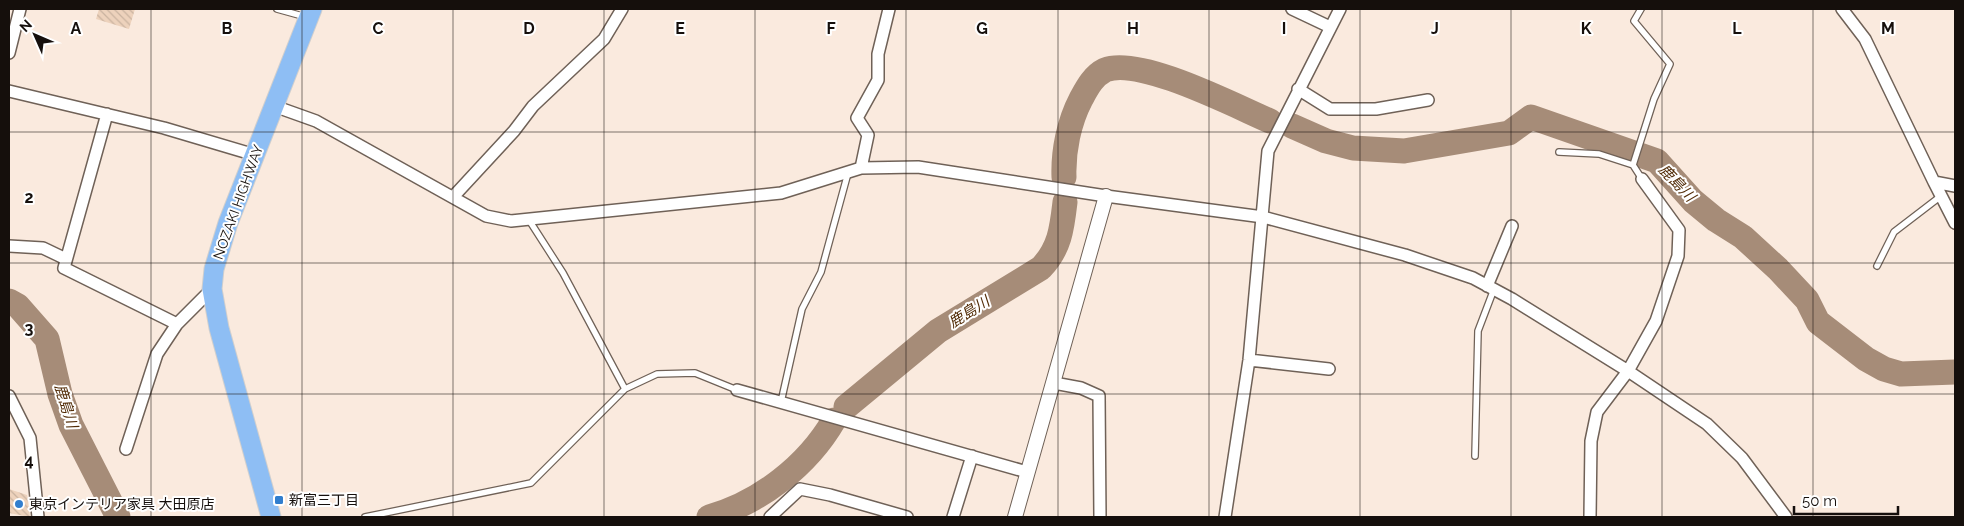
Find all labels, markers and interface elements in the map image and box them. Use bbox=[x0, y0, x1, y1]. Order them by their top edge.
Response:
north arrow bbox=[10, 10, 60, 60]
text: N bbox=[16, 16, 35, 35]
text: A bbox=[71, 19, 82, 38]
text: B bbox=[222, 19, 233, 38]
text: C bbox=[373, 19, 384, 38]
text: D bbox=[523, 19, 535, 38]
text: E bbox=[675, 19, 685, 38]
text: F bbox=[826, 19, 836, 38]
text: G bbox=[976, 19, 988, 38]
text: H bbox=[1127, 19, 1139, 38]
text: I bbox=[1282, 19, 1286, 38]
text: J bbox=[1431, 19, 1439, 38]
text: K bbox=[1581, 19, 1592, 38]
text: L bbox=[1732, 19, 1742, 38]
text: M bbox=[1881, 19, 1895, 38]
street label: NOZAKI HIGHWAY bbox=[210, 142, 266, 262]
water label: 鹿島川 bbox=[1655, 161, 1700, 207]
text: 2 bbox=[24, 188, 34, 207]
water label: 鹿島川 bbox=[945, 291, 995, 332]
text: 3 bbox=[25, 319, 34, 338]
water label: 鹿島川 bbox=[51, 382, 82, 432]
text: 4 bbox=[24, 451, 34, 470]
scale bar bbox=[1794, 484, 1898, 516]
place label: 新富三丁目 bbox=[289, 492, 359, 508]
text: 50 m bbox=[1802, 492, 1837, 510]
marker: 新富三丁目 bbox=[273, 494, 285, 506]
place label: 東京インテリア家具 大田原店 bbox=[29, 496, 215, 512]
marker: 東京インテリア家具 大田原店 bbox=[13, 498, 25, 510]

